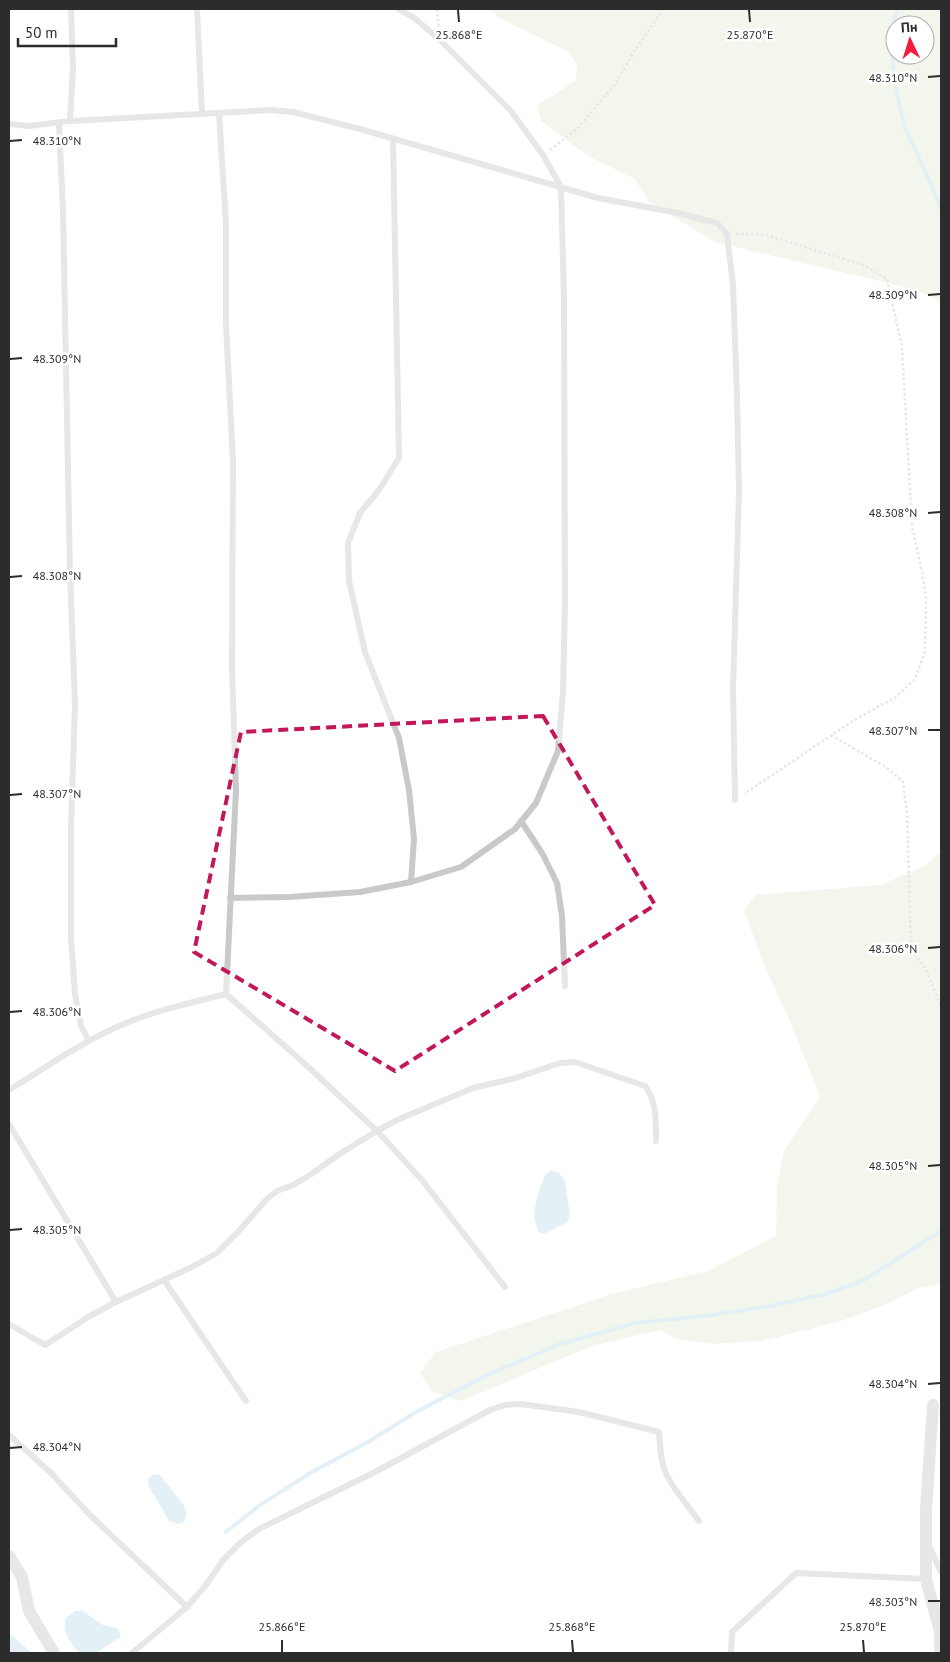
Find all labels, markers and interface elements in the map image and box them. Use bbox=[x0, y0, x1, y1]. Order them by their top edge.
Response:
scale bar bbox=[18, 15, 115, 47]
north arrow bbox=[885, 15, 935, 65]
text: Пн bbox=[900, 17, 918, 37]
text: 50 m bbox=[25, 23, 58, 42]
text: 25.868°E bbox=[436, 27, 482, 42]
text: 25.870°E bbox=[727, 27, 773, 42]
text: 48.310°N bbox=[869, 70, 917, 85]
text: 48.310°N bbox=[33, 133, 81, 148]
text: 48.309°N bbox=[869, 287, 917, 302]
text: 48.309°N bbox=[33, 351, 81, 366]
text: 48.308°N bbox=[869, 505, 917, 520]
text: 48.308°N bbox=[33, 568, 81, 583]
text: 48.307°N bbox=[869, 723, 917, 738]
text: 48.307°N bbox=[33, 786, 81, 801]
text: 48.306°N bbox=[869, 941, 917, 956]
text: 48.306°N bbox=[33, 1004, 81, 1019]
text: 48.305°N bbox=[869, 1158, 917, 1173]
text: 48.305°N bbox=[33, 1222, 81, 1237]
text: 48.304°N bbox=[869, 1376, 917, 1391]
text: 48.304°N bbox=[33, 1439, 81, 1454]
text: 48.303°N bbox=[869, 1594, 917, 1609]
text: 25.866°E bbox=[259, 1619, 305, 1634]
text: 25.868°E bbox=[549, 1619, 595, 1634]
text: 25.870°E bbox=[840, 1619, 886, 1634]

